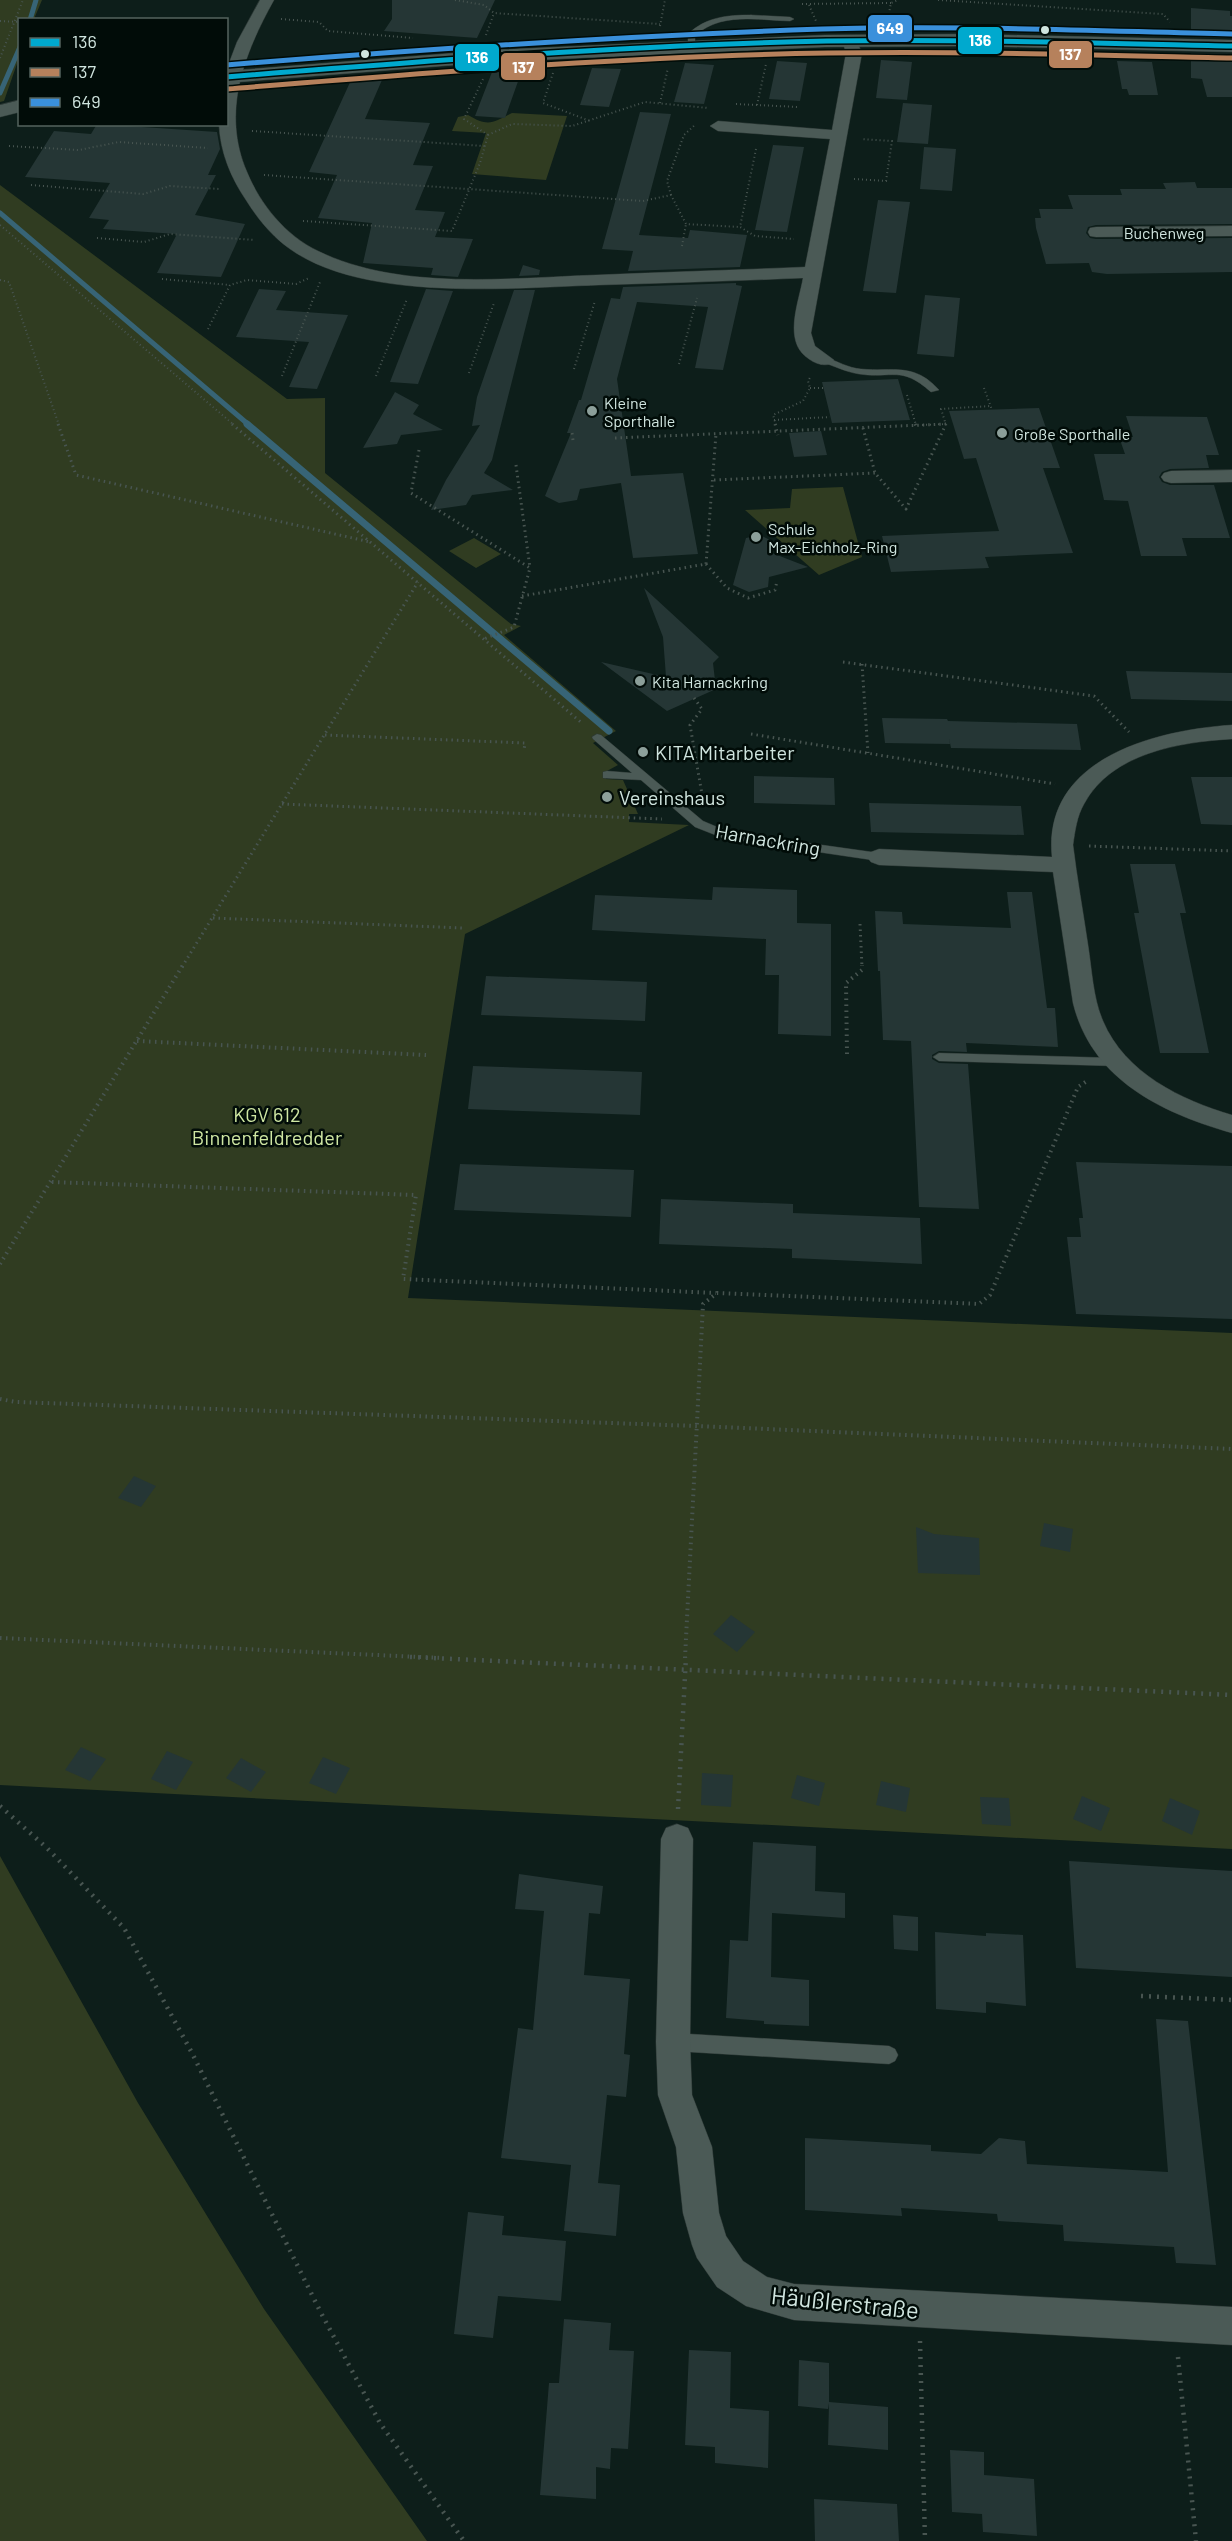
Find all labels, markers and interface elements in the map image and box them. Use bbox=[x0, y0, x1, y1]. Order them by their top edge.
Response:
line badge: 649 bbox=[867, 14, 913, 43]
legend bbox=[18, 18, 228, 126]
text: 649 bbox=[877, 18, 903, 37]
unlabelled marker bbox=[1039, 24, 1051, 36]
line badge: 136 bbox=[957, 26, 1003, 55]
text: 136 bbox=[72, 30, 97, 52]
text: 136 bbox=[969, 30, 992, 49]
line badge: 137 bbox=[1048, 40, 1093, 69]
line badge: 136 bbox=[454, 43, 500, 72]
text: 137 bbox=[1059, 44, 1081, 63]
text: 136 bbox=[466, 47, 489, 66]
unlabelled marker bbox=[359, 48, 371, 60]
line badge: 137 bbox=[500, 52, 546, 81]
text: 137 bbox=[512, 57, 534, 76]
text: 137 bbox=[72, 60, 97, 82]
text: 649 bbox=[72, 90, 101, 112]
street label: Buchenweg bbox=[1124, 223, 1204, 242]
place label: Kleine Sporthalle bbox=[604, 393, 675, 430]
marker: Kleine Sporthalle bbox=[585, 404, 599, 418]
place label: Große Sporthalle bbox=[1014, 424, 1130, 443]
marker: Große Sporthalle bbox=[995, 426, 1009, 440]
place label: Schule Max-Eichholz-Ring bbox=[768, 519, 897, 556]
marker: Schule Max-Eichholz-Ring bbox=[749, 530, 763, 544]
place label: Kita Harnackring bbox=[652, 672, 768, 691]
marker: Kita Harnackring bbox=[633, 674, 647, 688]
place label: KITA Mitarbeiter bbox=[655, 740, 794, 764]
marker: KITA Mitarbeiter bbox=[636, 745, 650, 759]
place label: Vereinshaus bbox=[619, 785, 725, 809]
marker: Vereinshaus bbox=[600, 790, 614, 804]
street label: Harnackring bbox=[714, 818, 822, 860]
park label: KGV 612 Binnenfeldredder bbox=[192, 1102, 342, 1149]
street label: Häußlerstraße bbox=[770, 2280, 920, 2324]

